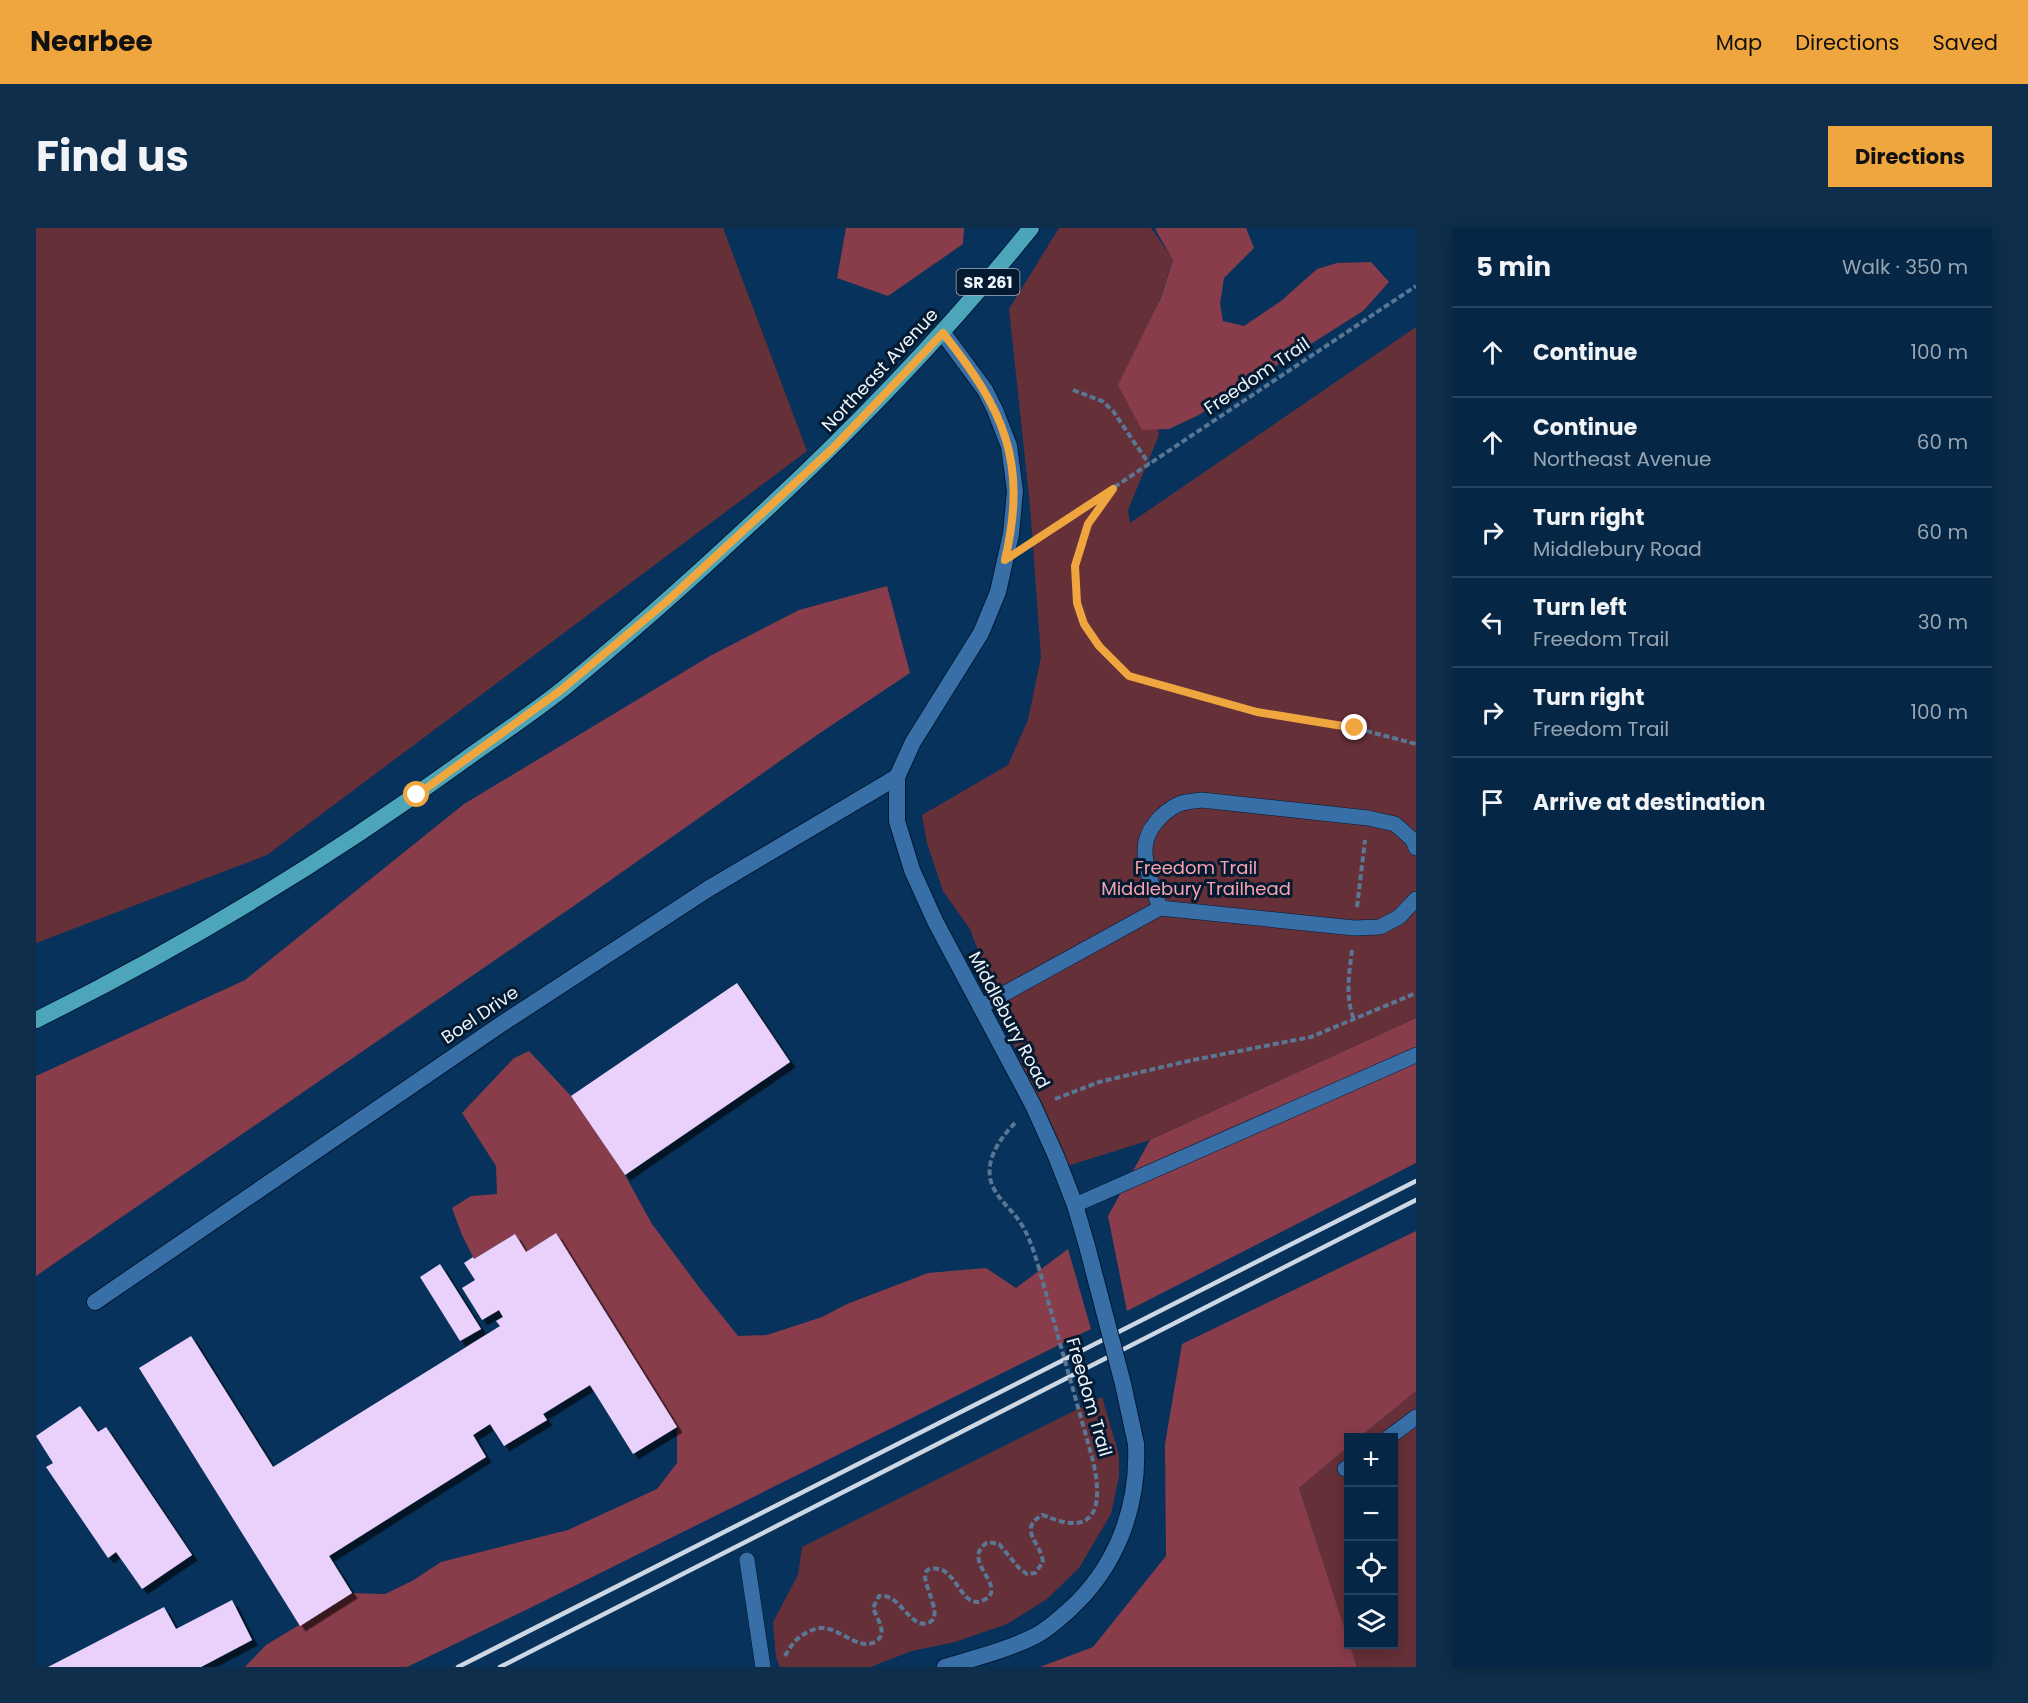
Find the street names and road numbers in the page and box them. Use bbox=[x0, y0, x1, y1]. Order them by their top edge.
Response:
road number: SR 261 bbox=[956, 269, 1020, 295]
street label: Northeast Avenue bbox=[816, 302, 944, 437]
street label: Freedom Trail bbox=[1199, 331, 1315, 420]
street label: Middlebury Road bbox=[963, 947, 1056, 1093]
street label: Boel Drive bbox=[436, 980, 523, 1050]
street label: Freedom Trail bbox=[1061, 1334, 1118, 1459]

